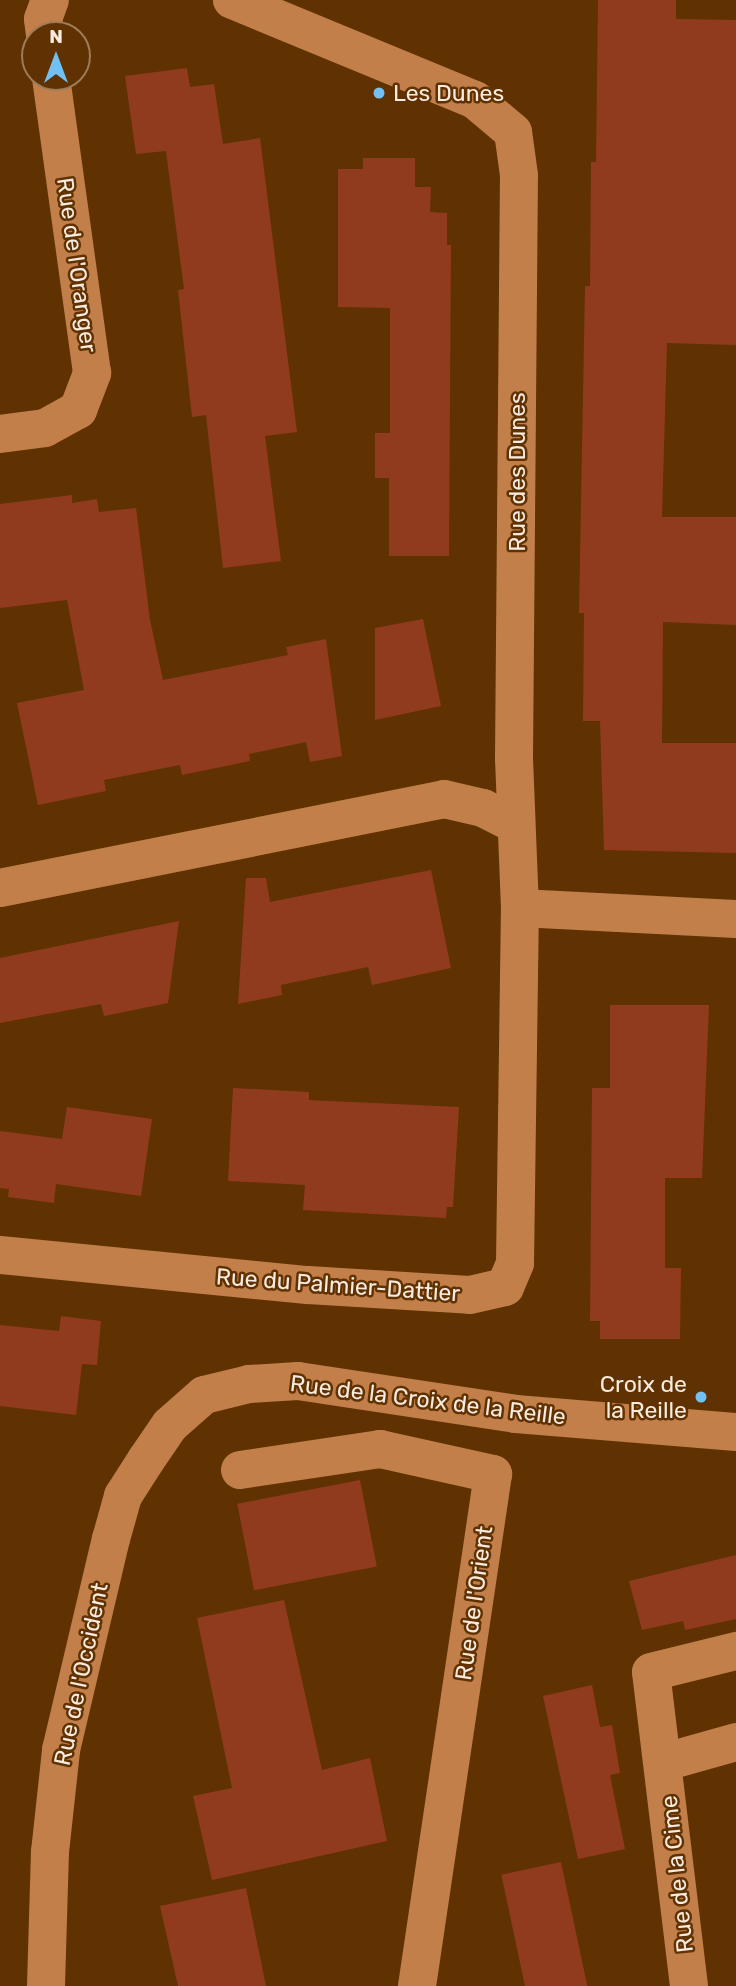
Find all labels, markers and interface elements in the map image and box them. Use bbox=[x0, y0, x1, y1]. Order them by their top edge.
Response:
north arrow bbox=[21, 21, 91, 91]
text: N bbox=[49, 25, 63, 48]
place label: Les Dunes bbox=[393, 79, 504, 107]
marker: Les Dunes bbox=[371, 85, 387, 101]
street label: Rue de l'Oranger bbox=[51, 176, 103, 354]
street label: Rue des Dunes bbox=[503, 392, 531, 552]
street label: Rue du Palmier-Dattier bbox=[215, 1263, 461, 1307]
street label: Rue de la Croix de la Reille bbox=[288, 1369, 568, 1431]
place label: Croix de la Reille bbox=[600, 1370, 687, 1424]
marker: Croix de la Reille bbox=[693, 1389, 709, 1405]
street label: Rue de l'Orient bbox=[449, 1524, 499, 1682]
street label: Rue de l'Occident bbox=[48, 1580, 114, 1768]
street label: Rue de la Cime bbox=[655, 1794, 699, 1954]

